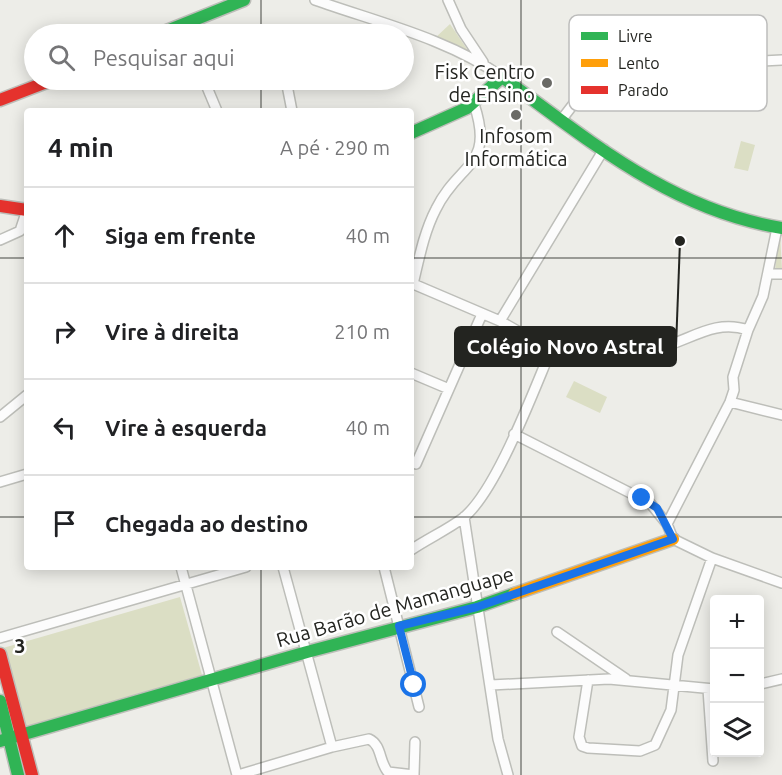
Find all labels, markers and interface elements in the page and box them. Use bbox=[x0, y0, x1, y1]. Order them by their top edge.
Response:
legend bbox=[569, 15, 767, 111]
search box bbox=[24, 24, 414, 90]
text: Livre bbox=[618, 27, 653, 45]
icon: search bbox=[45, 41, 78, 74]
text: Pesquisar aqui bbox=[93, 45, 235, 70]
text: Lento bbox=[618, 54, 660, 72]
place label: Fisk Centro de Ensino bbox=[434, 60, 535, 106]
marker: Fisk Centro de Ensino bbox=[540, 76, 554, 90]
text: Parado bbox=[618, 81, 669, 99]
marker: Infosom Informática bbox=[509, 108, 523, 122]
place label: Infosom Informática bbox=[464, 124, 568, 170]
text: 4 min bbox=[48, 133, 114, 162]
text: A pé · 290 m bbox=[280, 136, 390, 159]
icon: ahead bbox=[48, 219, 81, 252]
text: Siga em frente bbox=[105, 223, 256, 248]
text: 40 m bbox=[346, 224, 390, 247]
icon: right bbox=[48, 315, 81, 348]
text: Vire à direita bbox=[105, 319, 239, 344]
text: 210 m bbox=[334, 320, 390, 343]
callout: Colégio Novo Astral bbox=[455, 327, 676, 366]
text: Colégio Novo Astral bbox=[466, 334, 664, 358]
icon: left bbox=[48, 411, 81, 444]
text: Vire à esquerda bbox=[105, 415, 267, 440]
text: 40 m bbox=[346, 416, 390, 439]
route end bbox=[628, 484, 654, 510]
icon: arrive bbox=[48, 507, 81, 540]
text: Chegada ao destino bbox=[105, 511, 308, 536]
street label: Rua Barão de Mamanguape bbox=[274, 562, 516, 651]
map controls bbox=[710, 595, 764, 757]
button: + bbox=[710, 595, 764, 649]
text: 3 bbox=[14, 634, 26, 657]
button: − bbox=[710, 649, 764, 703]
route start bbox=[400, 671, 426, 697]
button: layers bbox=[710, 703, 764, 757]

